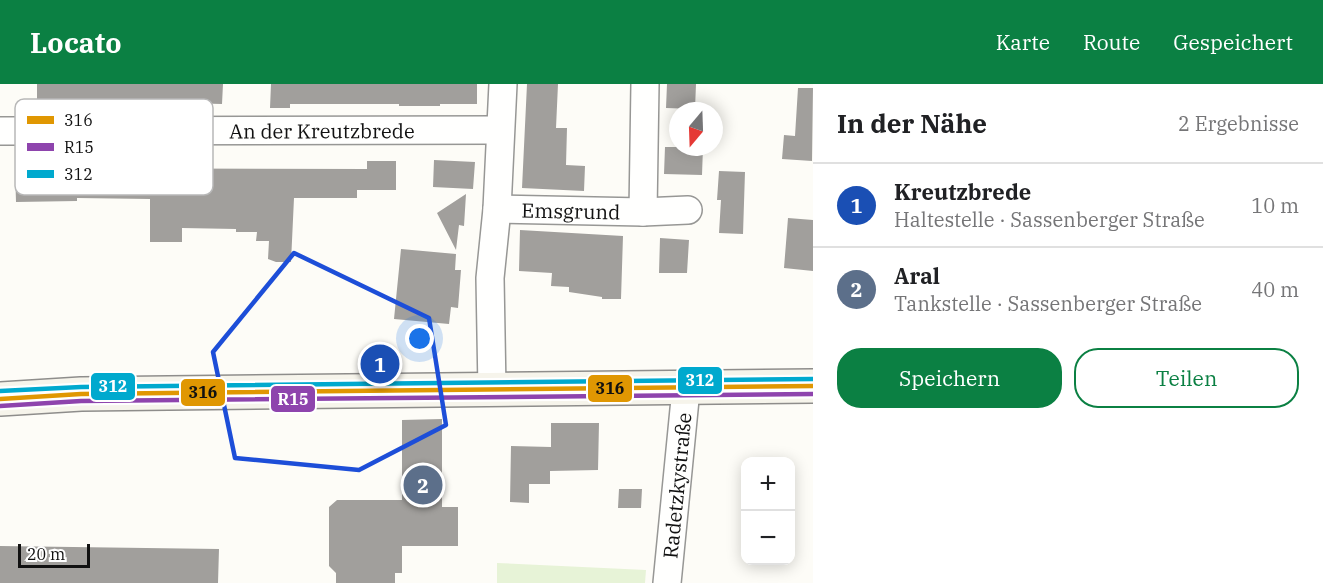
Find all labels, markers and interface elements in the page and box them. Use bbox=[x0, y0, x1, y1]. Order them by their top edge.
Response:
text: Locato bbox=[30, 24, 122, 61]
text: Karte bbox=[996, 28, 1050, 56]
text: Route bbox=[1083, 28, 1140, 56]
text: Gespeichert bbox=[1173, 28, 1293, 56]
legend bbox=[15, 99, 213, 195]
north arrow bbox=[669, 102, 723, 156]
text: In der Nähe bbox=[837, 106, 987, 140]
text: 316 bbox=[64, 110, 93, 130]
text: 2 Ergebnisse bbox=[1178, 110, 1299, 137]
street label: An der Kreutzbrede bbox=[229, 117, 415, 144]
text: R15 bbox=[64, 137, 94, 157]
text: 312 bbox=[64, 164, 93, 184]
text: Kreutzbrede bbox=[894, 177, 1031, 206]
text: 1 bbox=[851, 192, 863, 219]
text: 10 m bbox=[1251, 192, 1299, 219]
street label: Emsgrund bbox=[521, 196, 621, 225]
text: Haltestelle · Sassenberger Straße bbox=[894, 206, 1205, 233]
text: Aral bbox=[894, 261, 940, 290]
text: 2 bbox=[851, 276, 863, 303]
text: 40 m bbox=[1251, 276, 1299, 303]
text: Tankstelle · Sassenberger Straße bbox=[894, 290, 1202, 317]
your location bbox=[405, 324, 434, 353]
pin: 1 bbox=[360, 342, 400, 386]
button: Speichern bbox=[837, 348, 1062, 408]
button: Teilen bbox=[1074, 348, 1299, 408]
line badge: 312 bbox=[677, 366, 723, 395]
text: 312 bbox=[686, 370, 714, 390]
line badge: 312 bbox=[90, 372, 136, 401]
line badge: 316 bbox=[587, 374, 633, 403]
text: 312 bbox=[99, 376, 127, 396]
line badge: 316 bbox=[180, 378, 226, 407]
text: 316 bbox=[596, 378, 624, 398]
text: 316 bbox=[189, 382, 217, 402]
line badge: R15 bbox=[270, 385, 316, 413]
text: R15 bbox=[278, 389, 308, 409]
street label: Radetzkystraße bbox=[656, 411, 697, 560]
map controls bbox=[741, 457, 795, 565]
button: + bbox=[741, 457, 795, 511]
pin: 2 bbox=[404, 462, 442, 508]
button: − bbox=[741, 511, 795, 565]
scale bar bbox=[18, 541, 90, 568]
text: 20 m bbox=[27, 544, 65, 564]

